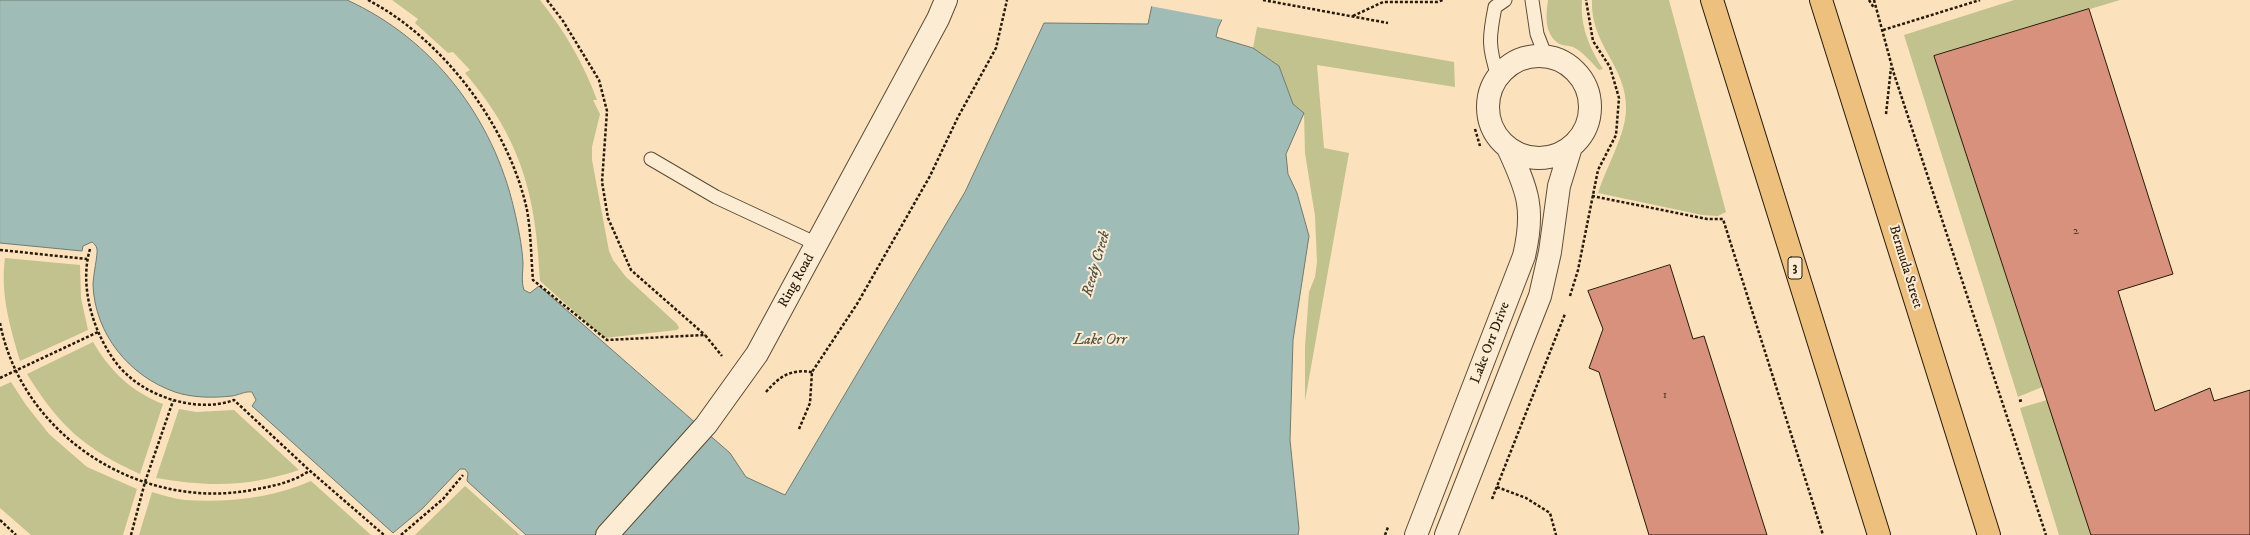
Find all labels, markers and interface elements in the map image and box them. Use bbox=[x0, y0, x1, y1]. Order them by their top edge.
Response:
street label: Bermuda Street bbox=[1884, 223, 1926, 311]
house number: 2 bbox=[2073, 225, 2079, 239]
water label: Reedy Creek bbox=[1079, 229, 1115, 299]
street label: Ring Road bbox=[775, 251, 819, 311]
road number: 3 bbox=[1788, 257, 1802, 279]
street label: Lake Orr Drive bbox=[1468, 300, 1514, 386]
water label: Lake Orr bbox=[1074, 332, 1126, 350]
house number: 1 bbox=[1663, 389, 1667, 403]

